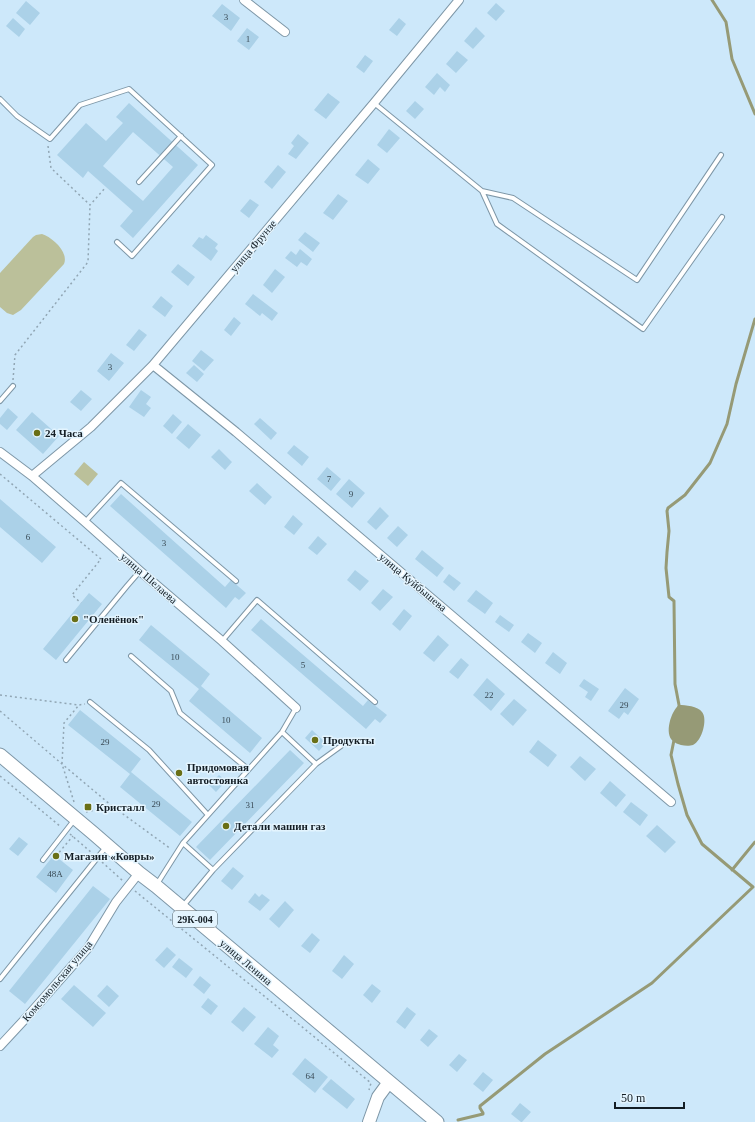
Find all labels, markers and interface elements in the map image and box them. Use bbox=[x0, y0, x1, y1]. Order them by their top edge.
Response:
house number: 3 bbox=[224, 12, 229, 22]
house number: 1 bbox=[246, 34, 250, 44]
street label: улица Фрунзе bbox=[228, 217, 278, 275]
house number: 3 bbox=[108, 362, 113, 372]
place label: 24 Часа bbox=[45, 427, 83, 439]
marker: 24 Часа bbox=[32, 428, 42, 438]
house number: 7 bbox=[327, 474, 332, 484]
house number: 9 bbox=[349, 489, 354, 499]
house number: 6 bbox=[26, 532, 31, 542]
house number: 3 bbox=[162, 538, 167, 548]
street label: улица Шелаева bbox=[118, 550, 180, 606]
street label: улица Куйбышева bbox=[377, 550, 449, 614]
place label: "Оленёнок" bbox=[83, 613, 144, 625]
marker: "Оленёнок" bbox=[70, 614, 80, 624]
house number: 10 bbox=[171, 652, 180, 662]
house number: 5 bbox=[301, 660, 306, 670]
house number: 22 bbox=[485, 690, 494, 700]
house number: 29 bbox=[620, 700, 629, 710]
house number: 10 bbox=[222, 715, 231, 725]
place label: Продукты bbox=[323, 734, 375, 746]
marker: Продукты bbox=[310, 735, 320, 745]
house number: 29 bbox=[101, 737, 110, 747]
place label: Придомовая автостоянка bbox=[187, 761, 249, 786]
marker: Придомовая автостоянка bbox=[174, 768, 184, 778]
house number: 29 bbox=[152, 799, 161, 809]
house number: 31 bbox=[246, 800, 255, 810]
place label: Кристалл bbox=[96, 801, 145, 813]
marker: Кристалл bbox=[83, 802, 93, 812]
place label: Детали машин газ bbox=[234, 820, 326, 832]
marker: Детали машин газ bbox=[221, 821, 231, 831]
place label: Магазин «Ковры» bbox=[64, 850, 155, 862]
marker: Магазин «Ковры» bbox=[51, 851, 61, 861]
house number: 48А bbox=[47, 869, 63, 879]
road number: 29К-004 bbox=[173, 911, 217, 927]
street label: улица Ленина bbox=[217, 937, 275, 987]
street label: Комсомольская улица bbox=[20, 938, 94, 1024]
house number: 64 bbox=[306, 1071, 315, 1081]
scale bar bbox=[615, 1084, 684, 1110]
text: 50 m bbox=[621, 1091, 646, 1105]

